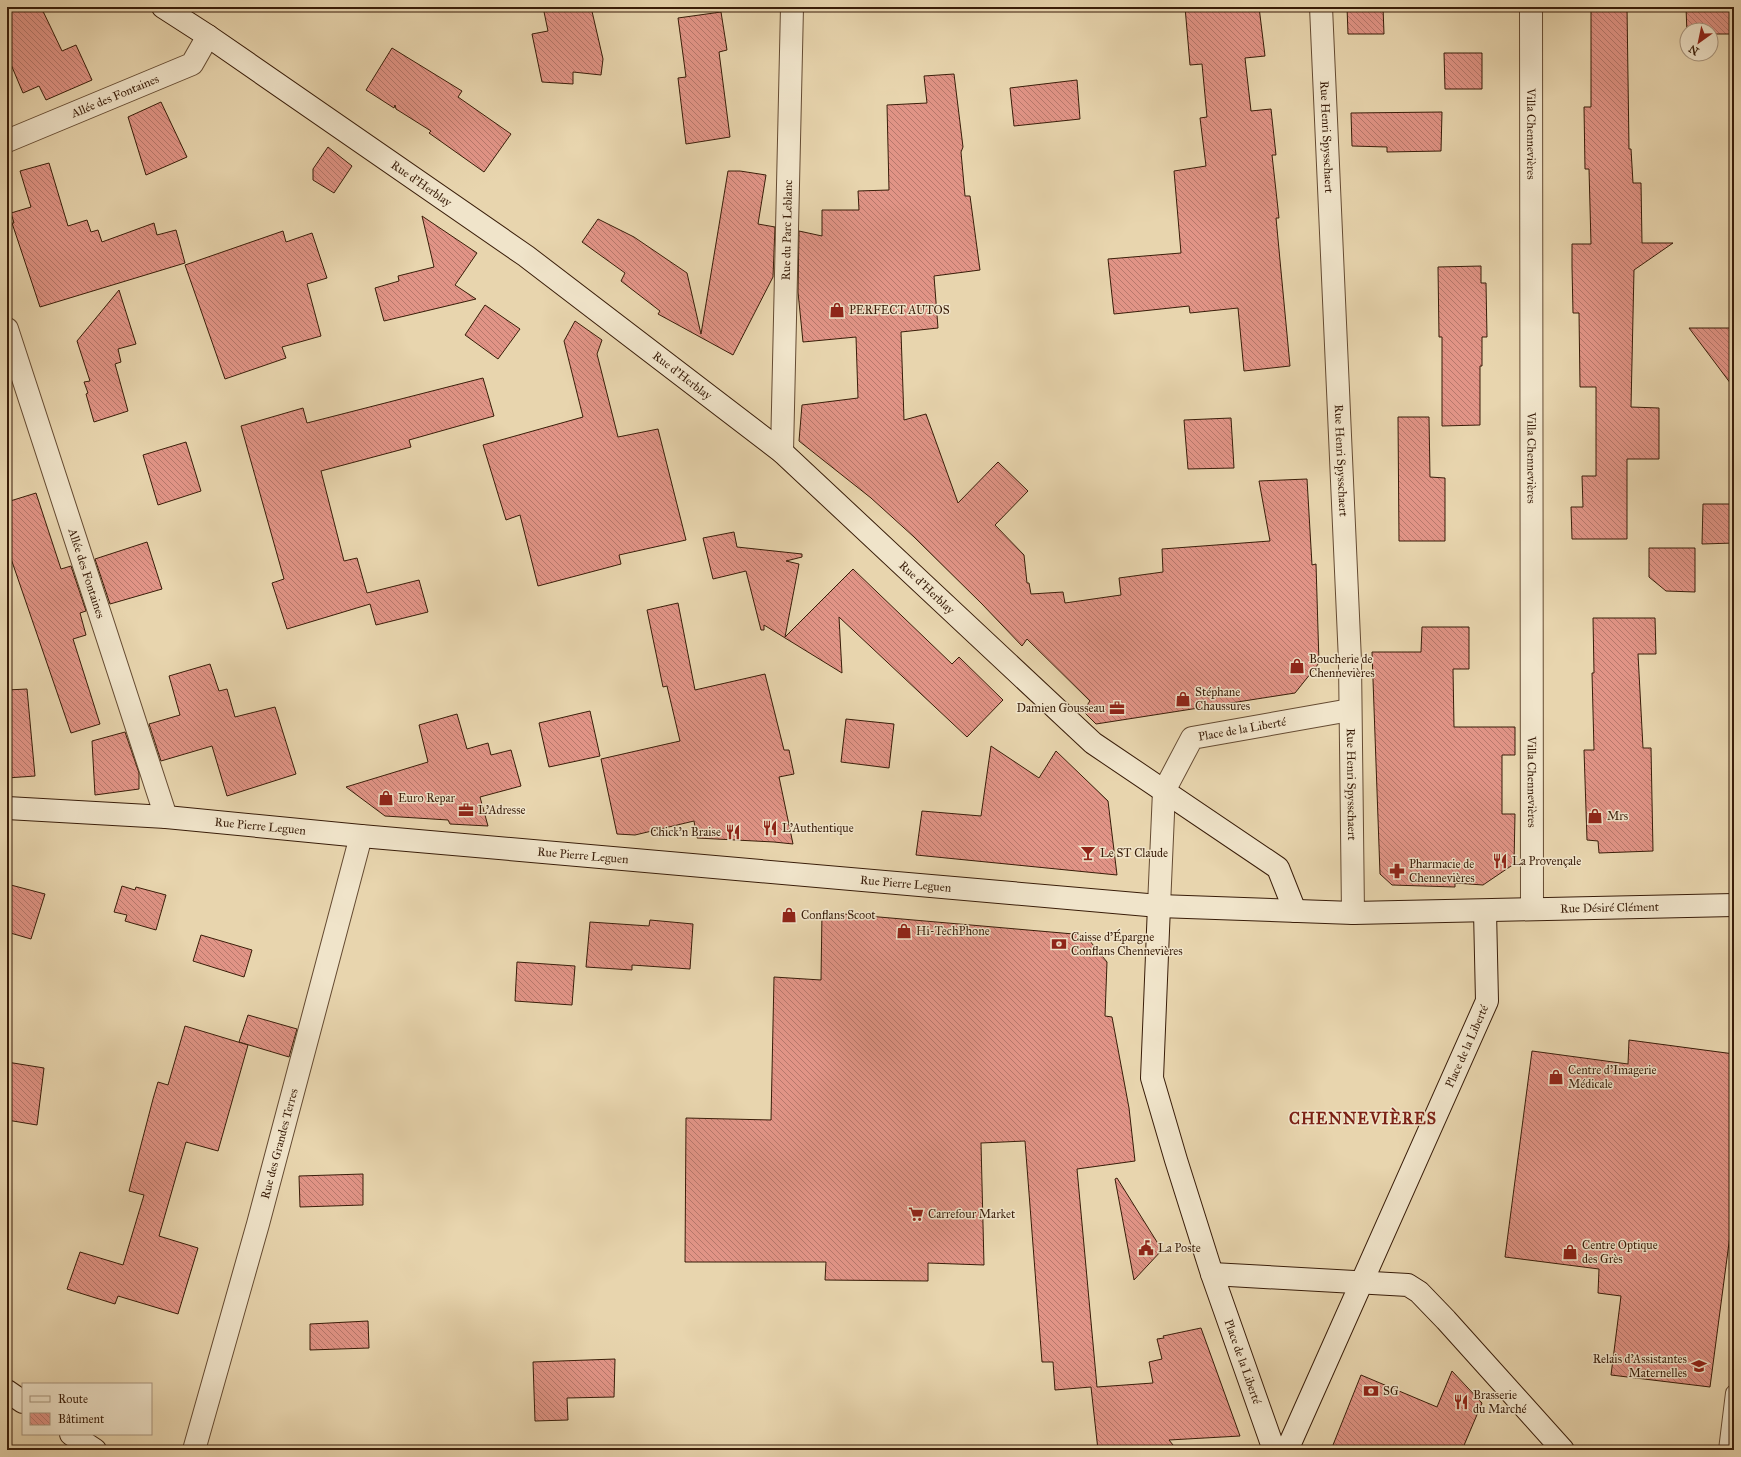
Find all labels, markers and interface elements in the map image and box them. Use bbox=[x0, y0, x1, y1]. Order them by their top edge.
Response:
north arrow bbox=[1679, 22, 1719, 62]
text: N bbox=[1686, 42, 1701, 58]
street label: Allée des Fontaines bbox=[68, 72, 161, 121]
street label: Rue Henri Spysschaert bbox=[1317, 80, 1336, 194]
street label: Villa Chennevières bbox=[1524, 87, 1538, 180]
street label: Rue d'Herblay bbox=[388, 158, 455, 210]
street label: Rue du Parc Leblanc bbox=[779, 180, 795, 281]
shop icon: PERFECT AUTOS bbox=[828, 301, 846, 319]
place label: PERFECT AUTOS bbox=[849, 303, 950, 317]
street label: Rue d'Herblay bbox=[650, 349, 715, 403]
street label: Rue Henri Spysschaert bbox=[1332, 404, 1351, 518]
street label: Villa Chennevières bbox=[1524, 411, 1539, 504]
street label: Allée des Fontaines bbox=[65, 526, 108, 620]
street label: Rue d'Herblay bbox=[896, 558, 958, 617]
place label: Boucherie de Chennevières bbox=[1309, 652, 1375, 680]
shop icon: Boucherie de Chennevières bbox=[1288, 657, 1306, 675]
place label: Stéphane Chaussures bbox=[1195, 685, 1250, 713]
shop icon: Stéphane Chaussures bbox=[1174, 690, 1192, 708]
office icon: Damien Gousseau bbox=[1108, 699, 1126, 717]
place label: Damien Gousseau bbox=[1017, 701, 1106, 715]
street label: Place de la Liberté bbox=[1197, 714, 1287, 744]
street label: Rue Henri Spysschaert bbox=[1344, 728, 1359, 841]
street label: Villa Chennevières bbox=[1525, 735, 1539, 828]
shop icon: Euro Repar bbox=[377, 789, 395, 807]
place label: Euro Repar bbox=[398, 791, 456, 805]
office icon: L'Adresse bbox=[457, 801, 475, 819]
place label: L'Adresse bbox=[478, 803, 526, 817]
shop icon: Mrs bbox=[1586, 807, 1604, 825]
place label: Mrs bbox=[1607, 809, 1628, 823]
street label: Rue Pierre Leguen bbox=[214, 815, 307, 838]
restaurant icon: L’Authentique bbox=[761, 819, 779, 837]
place label: L’Authentique bbox=[782, 821, 854, 836]
restaurant icon: Chick’n Braise bbox=[724, 823, 742, 841]
place label: Chick’n Braise bbox=[650, 825, 721, 839]
street label: Rue Pierre Leguen bbox=[537, 844, 630, 866]
bar icon: Le ST Claude bbox=[1079, 844, 1097, 862]
place label: Le ST Claude bbox=[1100, 846, 1168, 860]
restaurant icon: La Provençale bbox=[1491, 852, 1509, 870]
place label: La Provençale bbox=[1512, 854, 1581, 868]
place label: Pharmacie de Chennevières bbox=[1409, 857, 1475, 885]
pharmacy icon: Pharmacie de Chennevières bbox=[1388, 862, 1406, 880]
street label: Rue Pierre Leguen bbox=[860, 873, 952, 895]
street label: Rue Désiré Clément bbox=[1560, 900, 1660, 916]
shop icon: Conflans Scoot bbox=[780, 906, 798, 924]
place label: Conflans Scoot bbox=[801, 908, 876, 922]
shop icon: Hi-TechPhone bbox=[895, 922, 913, 940]
place label: Hi-TechPhone bbox=[916, 924, 990, 938]
place label: Caisse d'Épargne Conflans Chennevières bbox=[1071, 928, 1183, 958]
bank icon: Caisse d'Épargne Conflans Chennevières bbox=[1050, 935, 1068, 953]
street label: Place de la Liberté bbox=[1442, 1003, 1491, 1090]
place label: Centre d’Imagerie Médicale bbox=[1568, 1063, 1657, 1091]
shop icon: Centre d’Imagerie Médicale bbox=[1547, 1068, 1565, 1086]
street label: Rue des Grandes Terres bbox=[258, 1087, 301, 1200]
district label: CHENNEVIÈRES bbox=[1289, 1107, 1437, 1128]
supermarket icon: Carrefour Market bbox=[907, 1205, 925, 1223]
place label: Carrefour Market bbox=[928, 1207, 1016, 1221]
place label: Centre Optique des Grès bbox=[1582, 1238, 1658, 1266]
public building icon: La Poste bbox=[1137, 1239, 1155, 1257]
place label: La Poste bbox=[1158, 1241, 1201, 1255]
shop icon: Centre Optique des Grès bbox=[1561, 1243, 1579, 1261]
street label: Place de la Liberté bbox=[1221, 1317, 1264, 1406]
place label: Relais d’Assistantes Maternelles bbox=[1593, 1352, 1687, 1380]
school or university icon: Relais d’Assistantes Maternelles bbox=[1690, 1357, 1708, 1375]
bank icon: SG bbox=[1362, 1382, 1380, 1400]
legend bbox=[22, 1383, 152, 1435]
place label: SG bbox=[1383, 1384, 1399, 1398]
place label: Brasserie du Marché bbox=[1473, 1388, 1527, 1416]
text: Route bbox=[58, 1392, 88, 1406]
restaurant icon: Brasserie du Marché bbox=[1452, 1393, 1470, 1411]
text: Bâtiment bbox=[58, 1412, 105, 1426]

